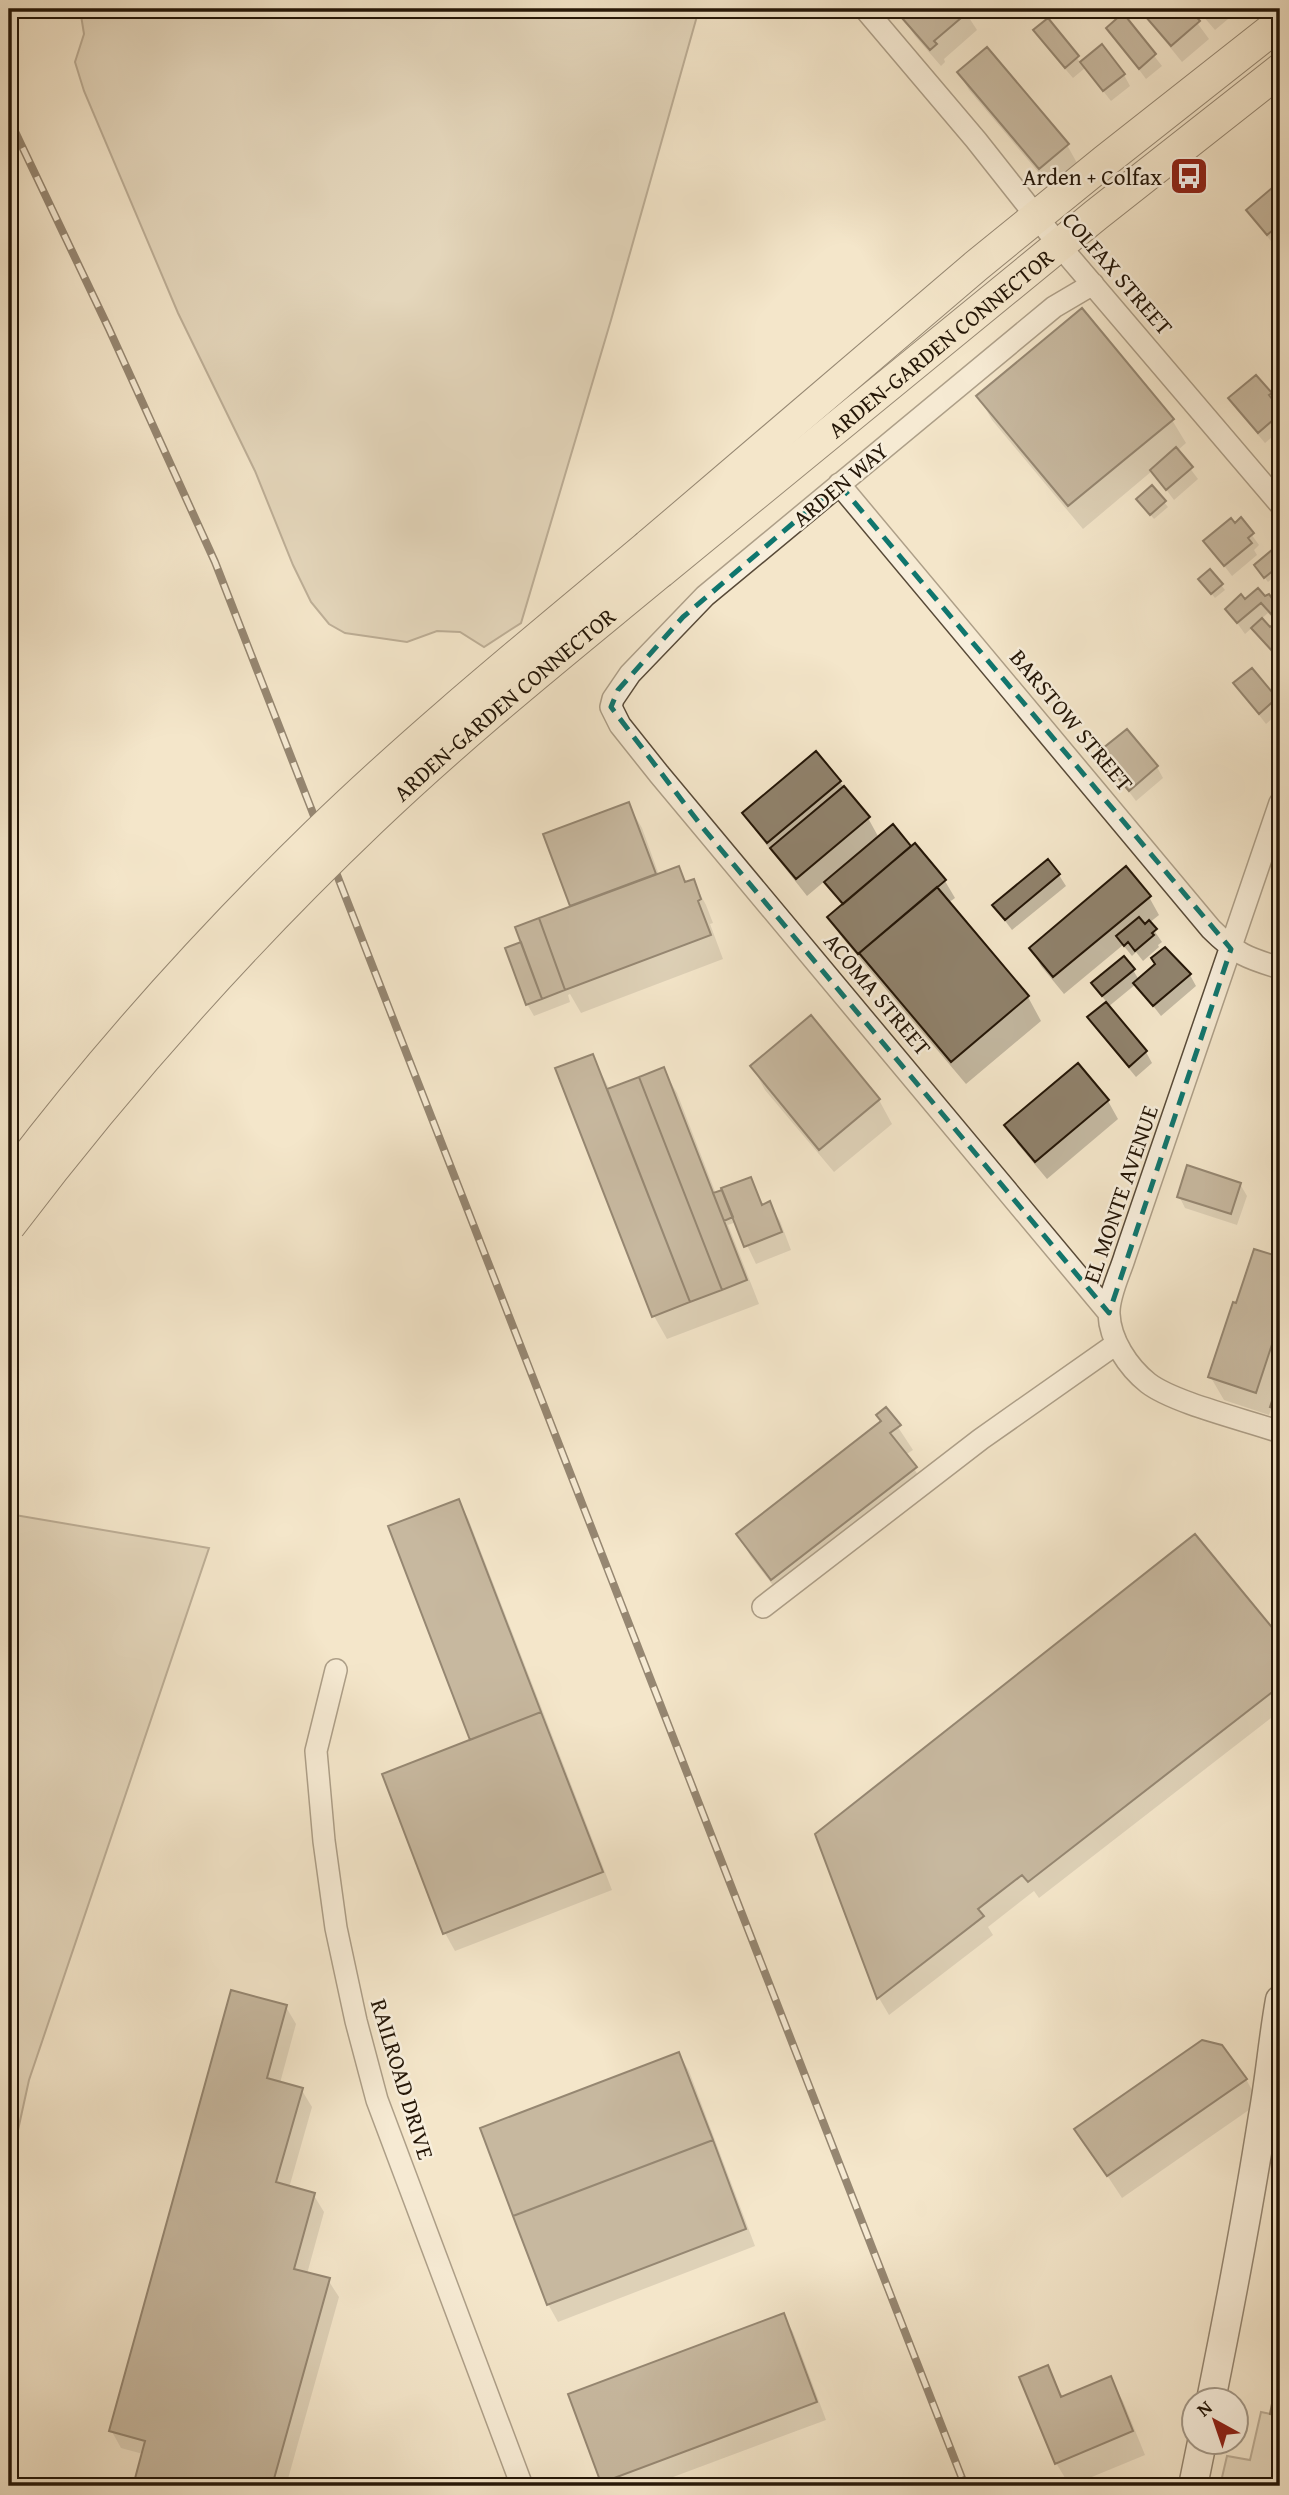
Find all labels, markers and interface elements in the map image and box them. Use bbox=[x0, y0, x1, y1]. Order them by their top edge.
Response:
bus stop icon: Arden + Colfax bbox=[1168, 155, 1210, 197]
place label: Arden + Colfax bbox=[1023, 160, 1162, 193]
street label: COLFAX STREET bbox=[1055, 204, 1181, 342]
street label: ARDEN-GARDEN CONNECTOR bbox=[820, 240, 1061, 445]
street label: ARDEN WAY bbox=[785, 434, 895, 534]
street label: ARDEN-GARDEN CONNECTOR bbox=[385, 599, 622, 808]
street label: BARSTOW STREET bbox=[1003, 642, 1141, 798]
street label: ACOMA STREET bbox=[817, 925, 939, 1063]
street label: EL MONTE AVENUE bbox=[1074, 1101, 1166, 1287]
street label: RAILROAD DRIVE bbox=[363, 1995, 443, 2163]
north arrow bbox=[1180, 2386, 1250, 2456]
text: N bbox=[1190, 2393, 1218, 2423]

